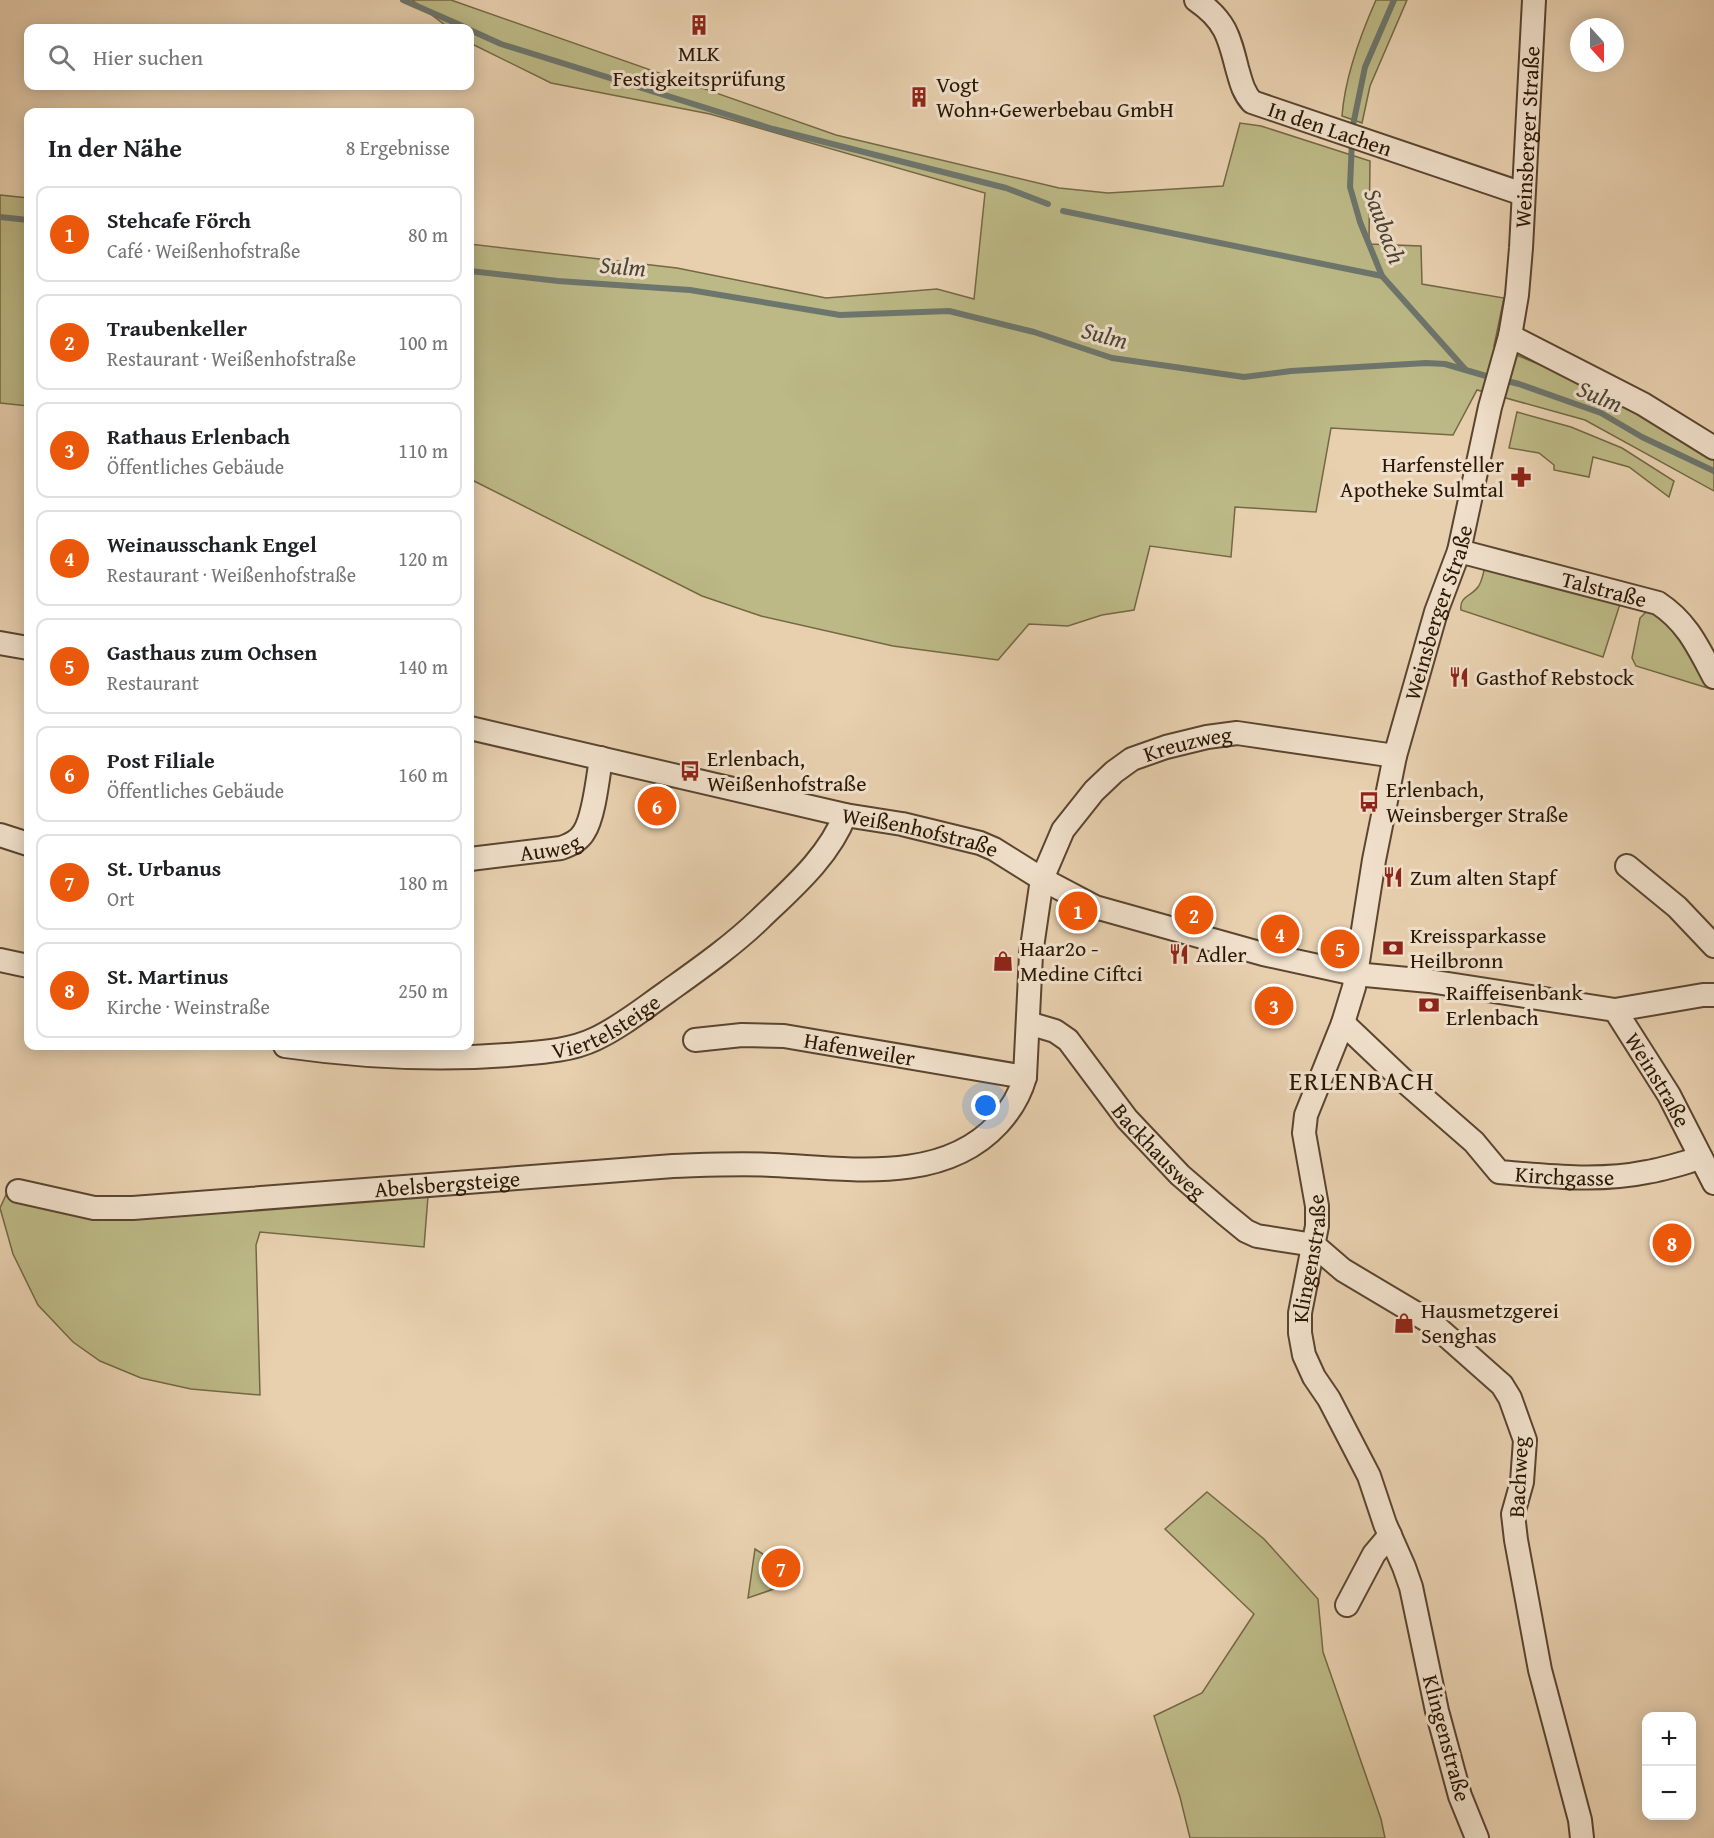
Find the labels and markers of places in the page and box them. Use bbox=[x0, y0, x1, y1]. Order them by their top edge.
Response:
building icon: MLK Festigkeitsprüfung bbox=[687, 13, 711, 37]
place label: MLK Festigkeitsprüfung bbox=[613, 37, 785, 94]
place label: Vogt Wohn+Gewerbebau GmbH bbox=[936, 68, 1174, 125]
building icon: Vogt Wohn+Gewerbebau GmbH bbox=[907, 85, 931, 109]
place label: Harfensteller Apotheke Sulmtal bbox=[1340, 448, 1504, 505]
pharmacy icon: Harfensteller Apotheke Sulmtal bbox=[1509, 465, 1533, 489]
place label: Gasthof Rebstock bbox=[1476, 661, 1635, 693]
restaurant icon: Gasthof Rebstock bbox=[1447, 665, 1471, 689]
place label: Erlenbach, Weißenhofstraße bbox=[707, 742, 867, 799]
bus stop icon: Erlenbach, Weißenhofstraße bbox=[678, 759, 702, 783]
place label: Erlenbach, Weinsberger Straße bbox=[1386, 773, 1568, 830]
pin: 6 bbox=[638, 784, 676, 828]
bus stop icon: Erlenbach, Weinsberger Straße bbox=[1357, 790, 1381, 814]
place label: Zum alten Stapf bbox=[1410, 861, 1559, 893]
restaurant icon: Zum alten Stapf bbox=[1381, 865, 1405, 889]
pin: 1 bbox=[1058, 888, 1098, 934]
pin: 2 bbox=[1174, 892, 1214, 938]
pin: 4 bbox=[1260, 912, 1300, 956]
place label: Kreissparkasse Heilbronn bbox=[1410, 919, 1546, 976]
pin: 5 bbox=[1320, 926, 1360, 972]
place label: Haar2o - Medine Ciftci bbox=[1020, 932, 1143, 989]
bank icon: Kreissparkasse Heilbronn bbox=[1381, 936, 1405, 960]
place label: Adler bbox=[1196, 938, 1247, 970]
restaurant icon: Adler bbox=[1167, 942, 1191, 966]
shop icon: Haar2o - Medine Ciftci bbox=[991, 949, 1015, 973]
place label: Raiffeisenbank Erlenbach bbox=[1446, 976, 1583, 1033]
pin: 3 bbox=[1254, 984, 1294, 1028]
bank icon: Raiffeisenbank Erlenbach bbox=[1417, 993, 1441, 1017]
pin: 8 bbox=[1652, 1220, 1692, 1266]
place label: Hausmetzgerei Senghas bbox=[1421, 1294, 1559, 1351]
shop icon: Hausmetzgerei Senghas bbox=[1392, 1311, 1416, 1335]
pin: 7 bbox=[762, 1546, 800, 1590]

